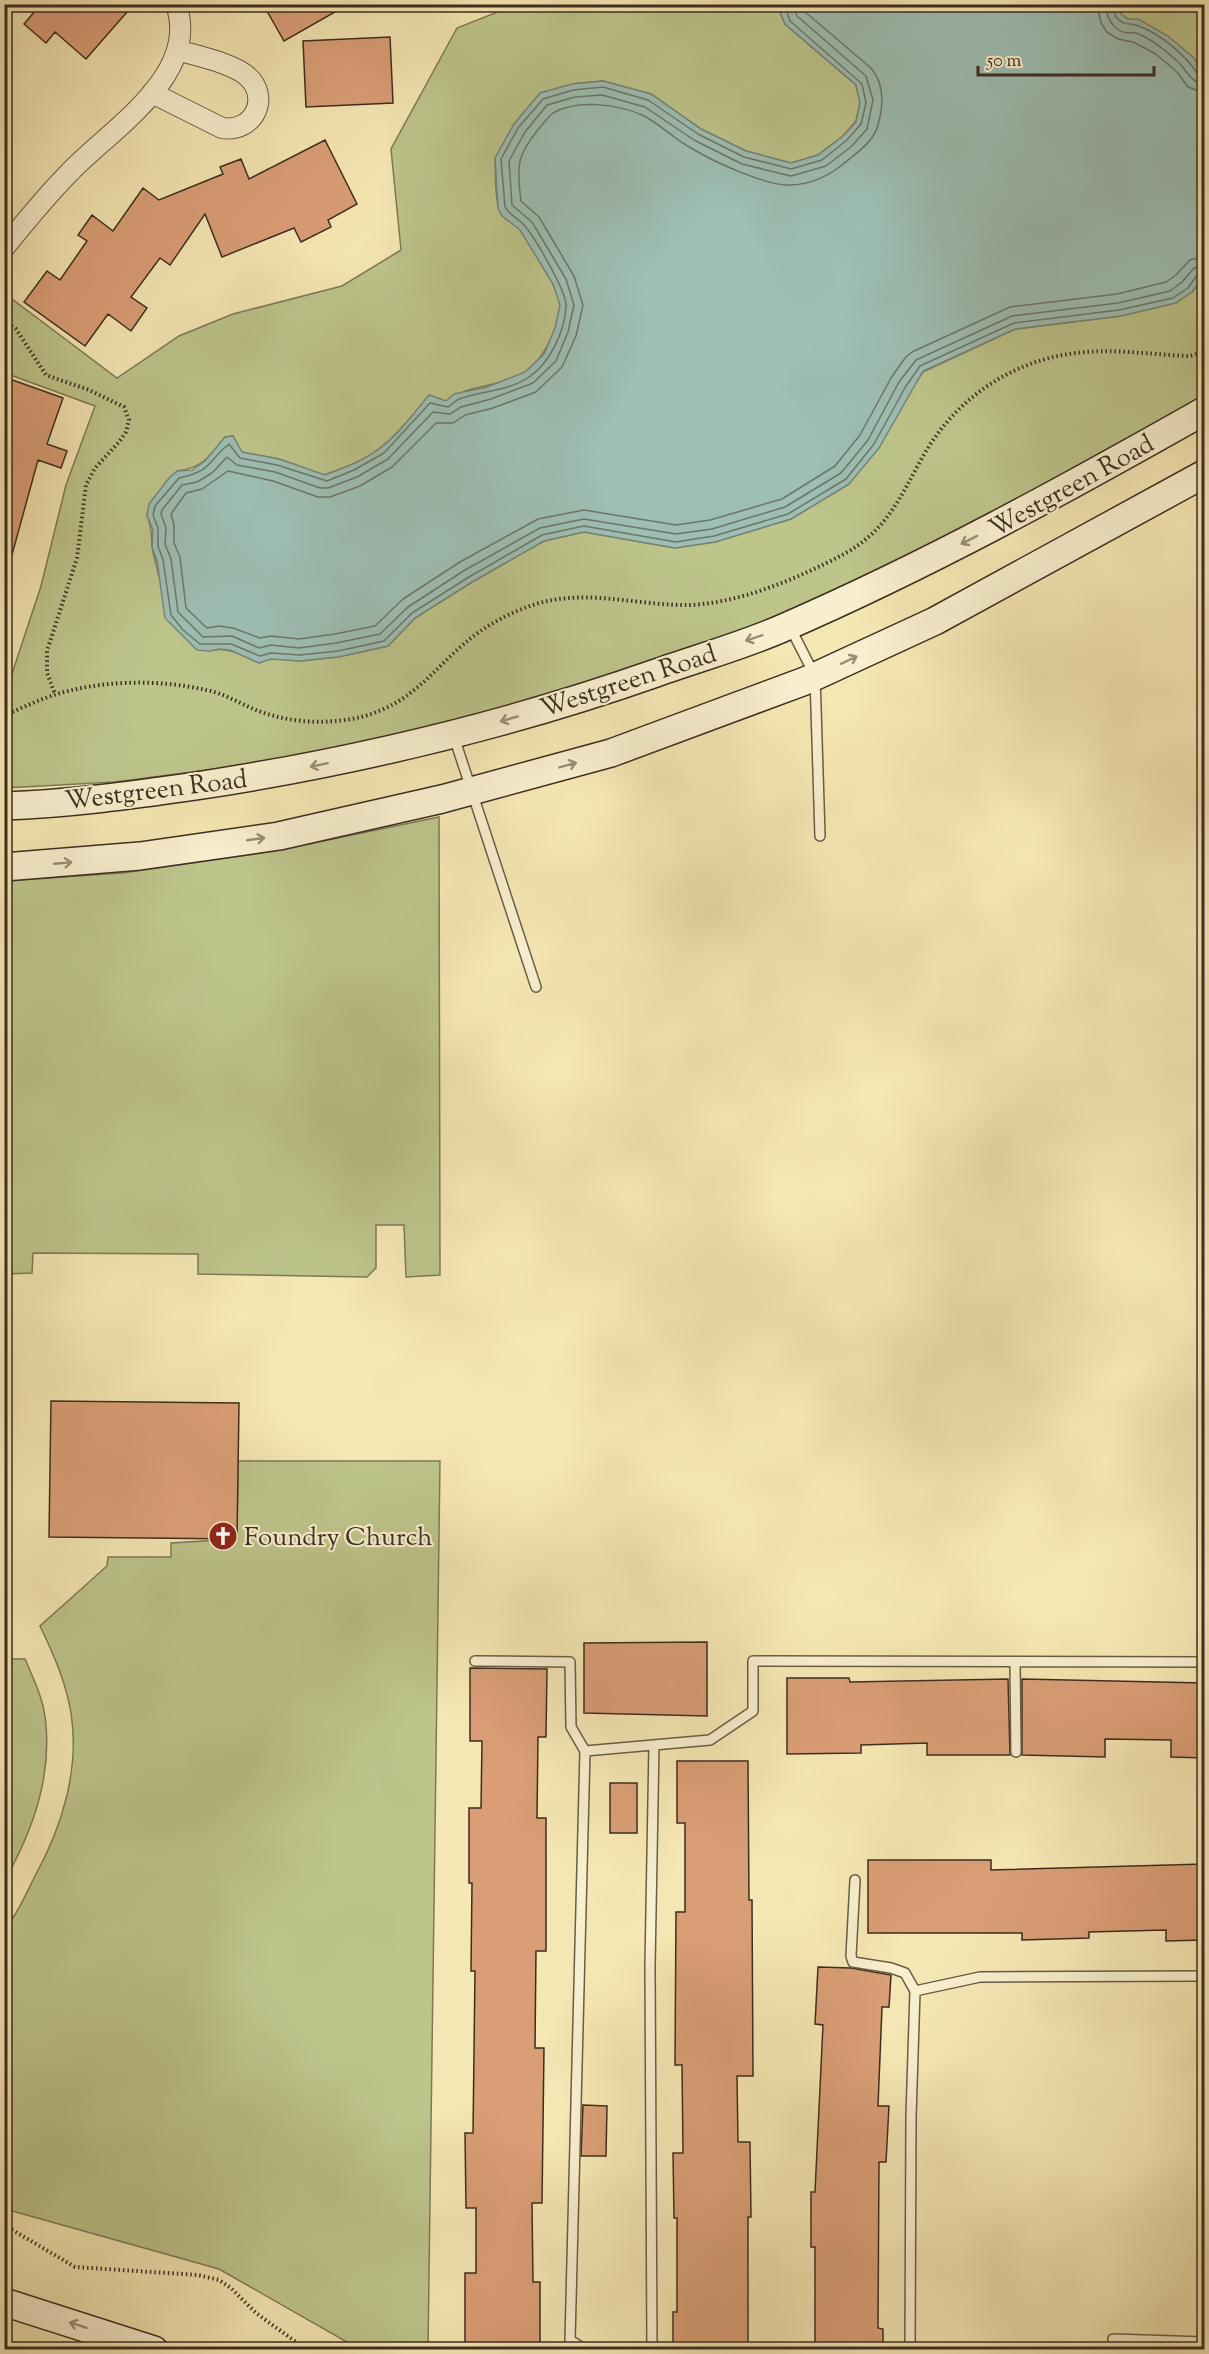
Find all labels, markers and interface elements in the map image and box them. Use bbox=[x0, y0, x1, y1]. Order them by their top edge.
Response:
scale bar bbox=[978, 39, 1154, 77]
text: 50 m bbox=[986, 49, 1022, 75]
street label: Westgreen Road bbox=[983, 426, 1162, 548]
one-way arrow bbox=[961, 534, 978, 546]
one-way arrow bbox=[745, 634, 763, 645]
street label: Westgreen Road bbox=[536, 636, 722, 728]
one-way arrow bbox=[840, 654, 858, 666]
one-way arrow bbox=[499, 714, 518, 725]
one-way arrow bbox=[310, 759, 329, 771]
one-way arrow bbox=[559, 759, 578, 770]
street label: Westgreen Road bbox=[63, 762, 250, 821]
one-way arrow bbox=[246, 833, 266, 844]
one-way arrow bbox=[52, 857, 72, 868]
church icon: Foundry Church bbox=[207, 1520, 239, 1552]
place label: Foundry Church bbox=[244, 1520, 433, 1557]
one-way arrow bbox=[69, 2319, 88, 2330]

